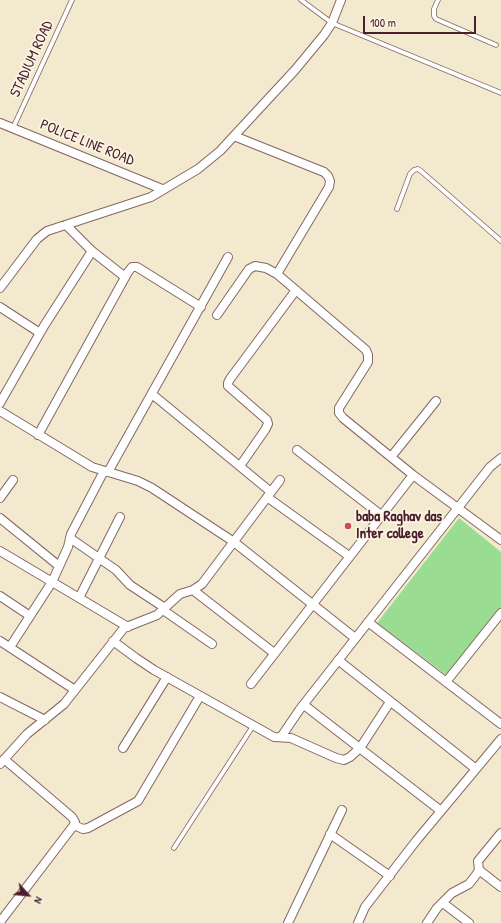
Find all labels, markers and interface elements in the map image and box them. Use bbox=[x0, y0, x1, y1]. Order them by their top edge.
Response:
scale bar bbox=[365, 8, 478, 34]
text: 100 m bbox=[370, 14, 396, 31]
street label: STADIUM ROAD bbox=[6, 18, 58, 100]
street label: POLICE LINE ROAD bbox=[37, 116, 137, 170]
place label: baba Raghav das Inter college bbox=[356, 508, 442, 543]
marker: baba Raghav das Inter college bbox=[343, 521, 353, 531]
north arrow bbox=[8, 875, 48, 915]
text: N bbox=[31, 895, 46, 906]

